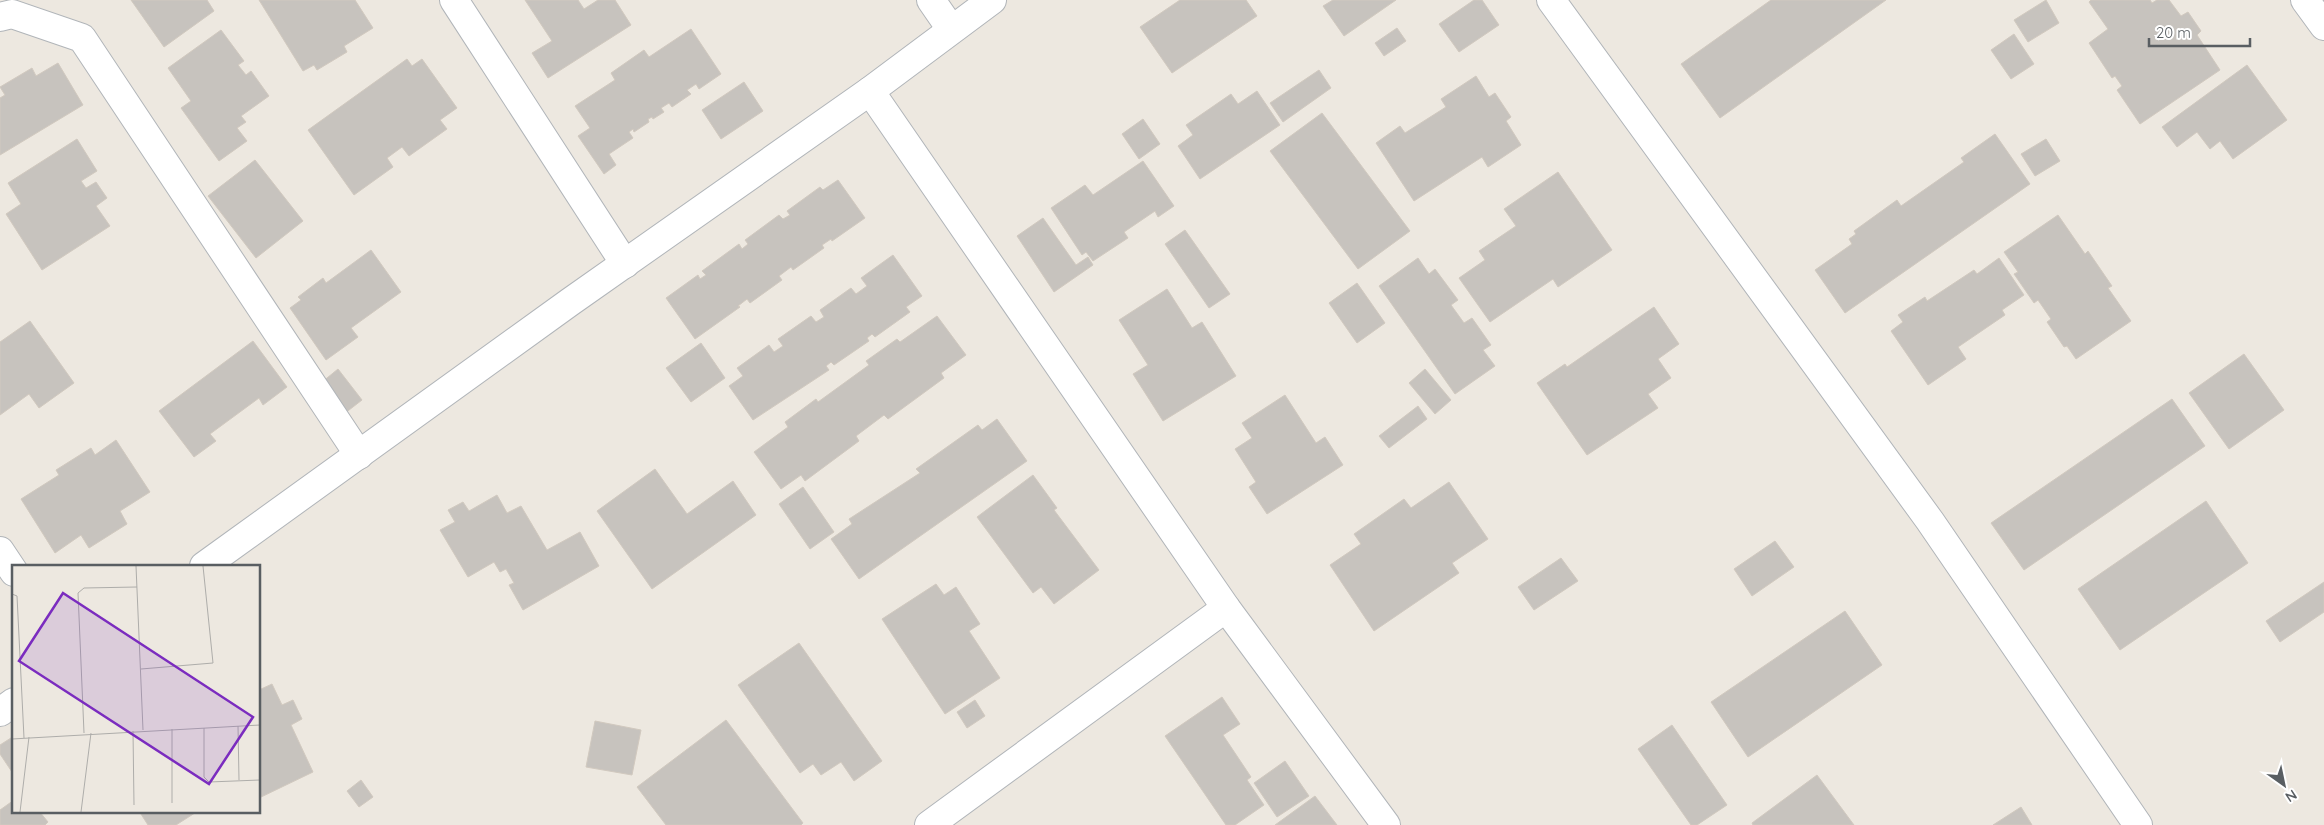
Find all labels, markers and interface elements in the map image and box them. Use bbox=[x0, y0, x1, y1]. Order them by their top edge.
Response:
scale bar bbox=[2149, 15, 2250, 47]
text: 20 m bbox=[2156, 23, 2191, 42]
inset map bbox=[12, 565, 260, 812]
north arrow bbox=[2259, 760, 2309, 810]
text: N bbox=[2282, 786, 2300, 806]

